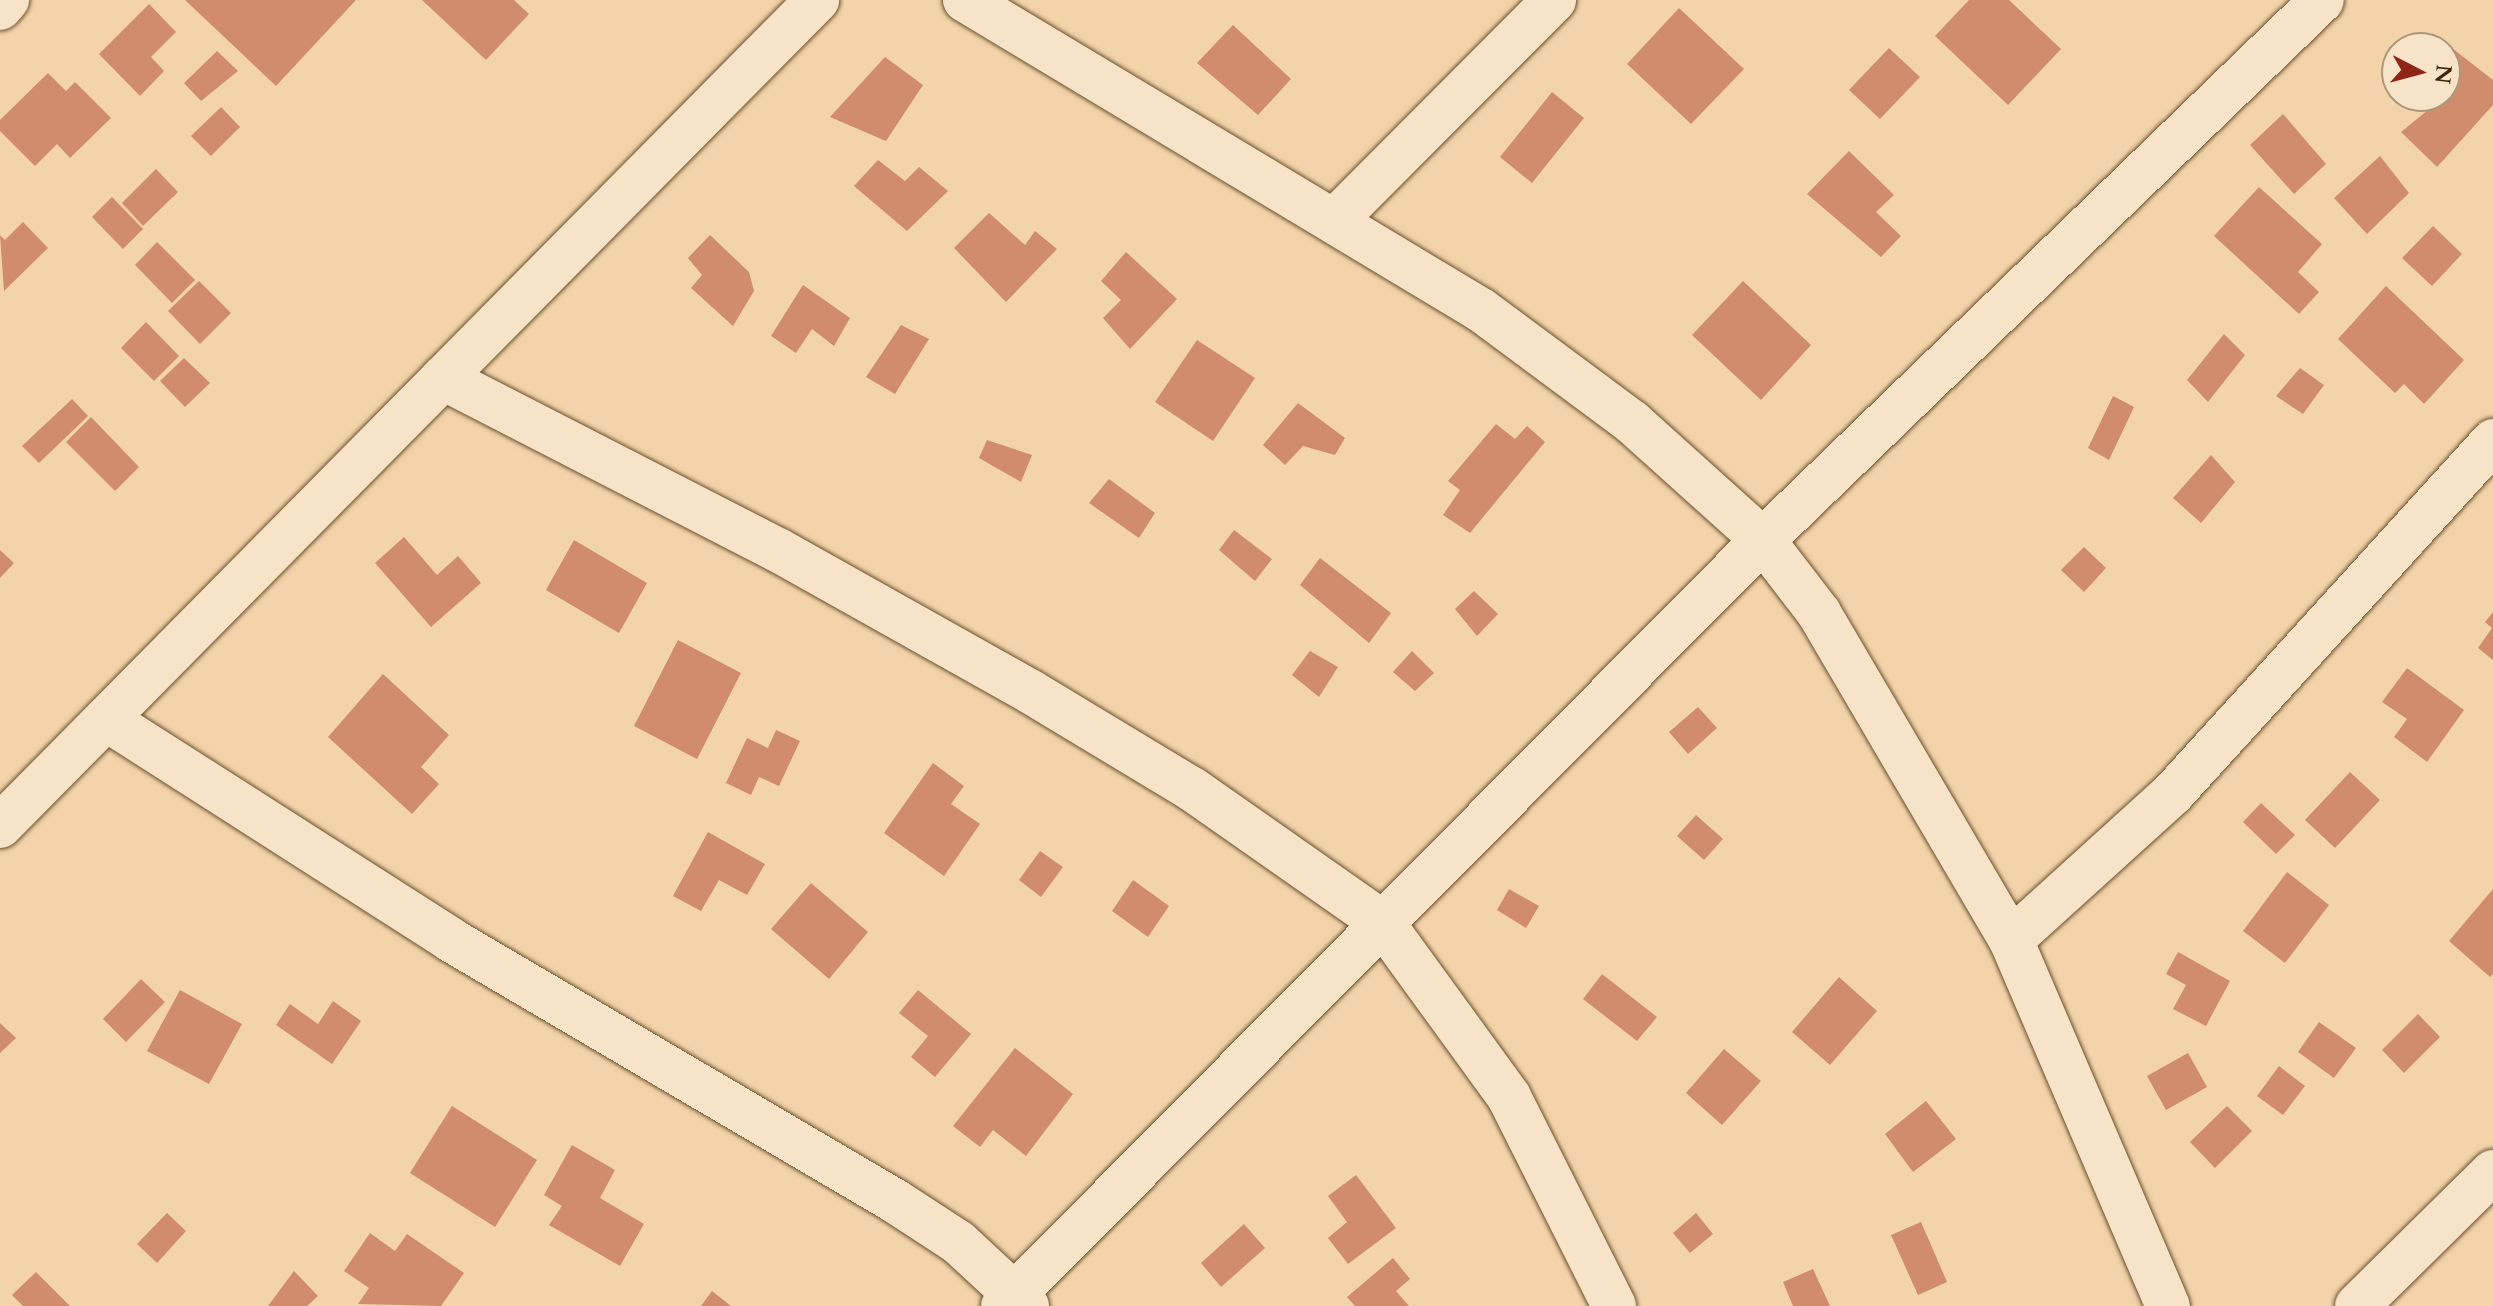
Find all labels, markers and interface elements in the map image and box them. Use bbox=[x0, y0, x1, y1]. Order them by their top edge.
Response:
north arrow bbox=[2381, 32, 2461, 112]
text: N bbox=[2427, 63, 2459, 85]

